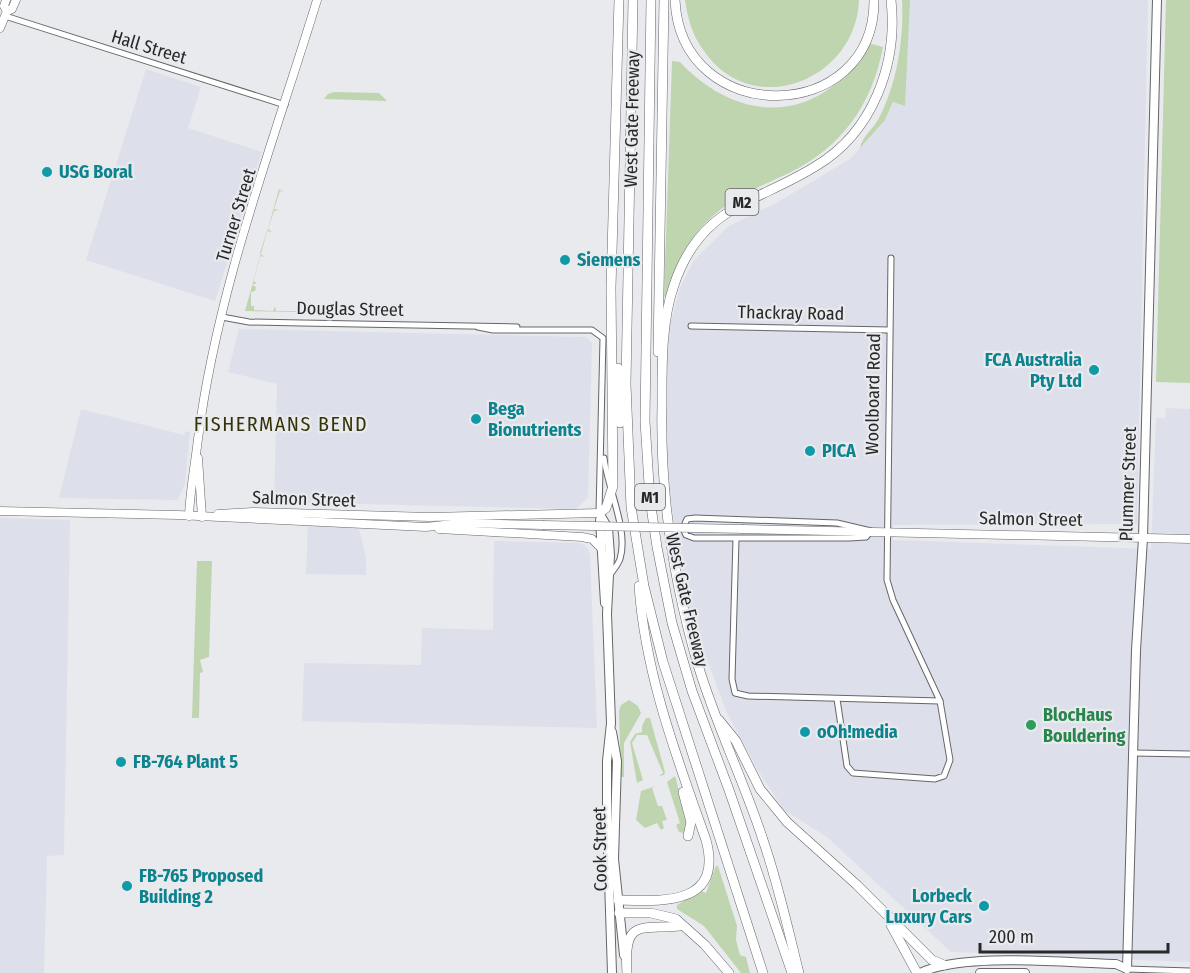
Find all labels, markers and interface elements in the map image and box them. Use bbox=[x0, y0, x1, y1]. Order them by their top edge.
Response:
street label: Hall Street bbox=[109, 25, 189, 69]
street label: West Gate Freeway bbox=[620, 50, 644, 188]
place label: USG Boral bbox=[59, 161, 133, 183]
marker: USG Boral bbox=[40, 165, 54, 179]
street label: Turner Street bbox=[211, 166, 261, 264]
road number: M2 bbox=[726, 189, 758, 215]
place label: Siemens bbox=[577, 249, 640, 271]
marker: Siemens bbox=[558, 253, 572, 267]
street label: Douglas Street bbox=[296, 297, 404, 321]
street label: Thackray Road bbox=[738, 301, 844, 325]
street label: Woolboard Road bbox=[861, 333, 885, 455]
place label: FCA Australia Pty Ltd bbox=[985, 349, 1082, 392]
marker: FCA Australia Pty Ltd bbox=[1087, 363, 1101, 377]
place label: Bega Bionutrients bbox=[488, 398, 582, 441]
district label: FISHERMANS BEND bbox=[194, 412, 368, 436]
marker: Bega Bionutrients bbox=[469, 412, 483, 426]
street label: Plummer Street bbox=[1115, 426, 1141, 542]
place label: PICA bbox=[822, 440, 856, 462]
marker: PICA bbox=[803, 444, 817, 458]
road number: M1 bbox=[635, 484, 665, 510]
street label: Salmon Street bbox=[252, 486, 356, 512]
street label: Salmon Street bbox=[979, 507, 1083, 531]
street label: West Gate Freeway bbox=[661, 531, 713, 669]
place label: BlocHaus Bouldering bbox=[1043, 704, 1125, 747]
marker: BlocHaus Bouldering bbox=[1024, 718, 1038, 732]
place label: oOh!media bbox=[817, 721, 898, 743]
marker: oOh!media bbox=[798, 725, 812, 739]
place label: FB-764 Plant 5 bbox=[133, 751, 238, 773]
marker: FB-764 Plant 5 bbox=[114, 755, 128, 769]
street label: Cook Street bbox=[588, 806, 612, 891]
place label: FB-765 Proposed Building 2 bbox=[139, 865, 263, 908]
marker: FB-765 Proposed Building 2 bbox=[120, 879, 134, 893]
place label: Lorbeck Luxury Cars bbox=[886, 885, 973, 928]
marker: Lorbeck Luxury Cars bbox=[977, 899, 991, 913]
scale bar bbox=[980, 916, 1168, 954]
text: 200 m bbox=[989, 926, 1034, 948]

